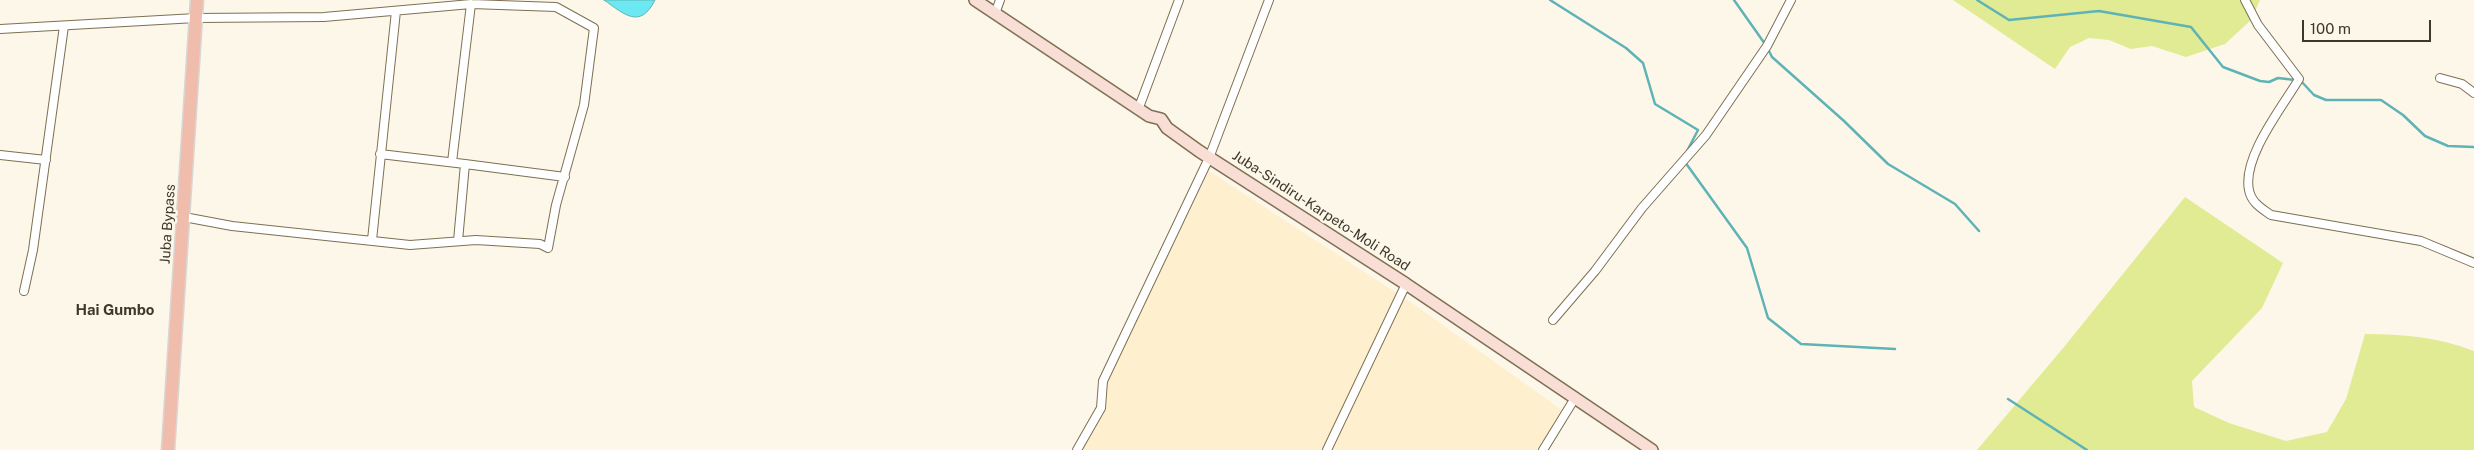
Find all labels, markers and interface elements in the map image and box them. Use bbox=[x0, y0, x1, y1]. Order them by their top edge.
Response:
scale bar bbox=[2304, 10, 2433, 42]
text: 100 m bbox=[2310, 20, 2351, 37]
street label: Juba-Sindiru-Karpeto-Moli Road bbox=[1229, 147, 1413, 275]
street label: Juba Bypass bbox=[157, 184, 179, 264]
district label: Hai Gumbo bbox=[76, 301, 154, 319]

